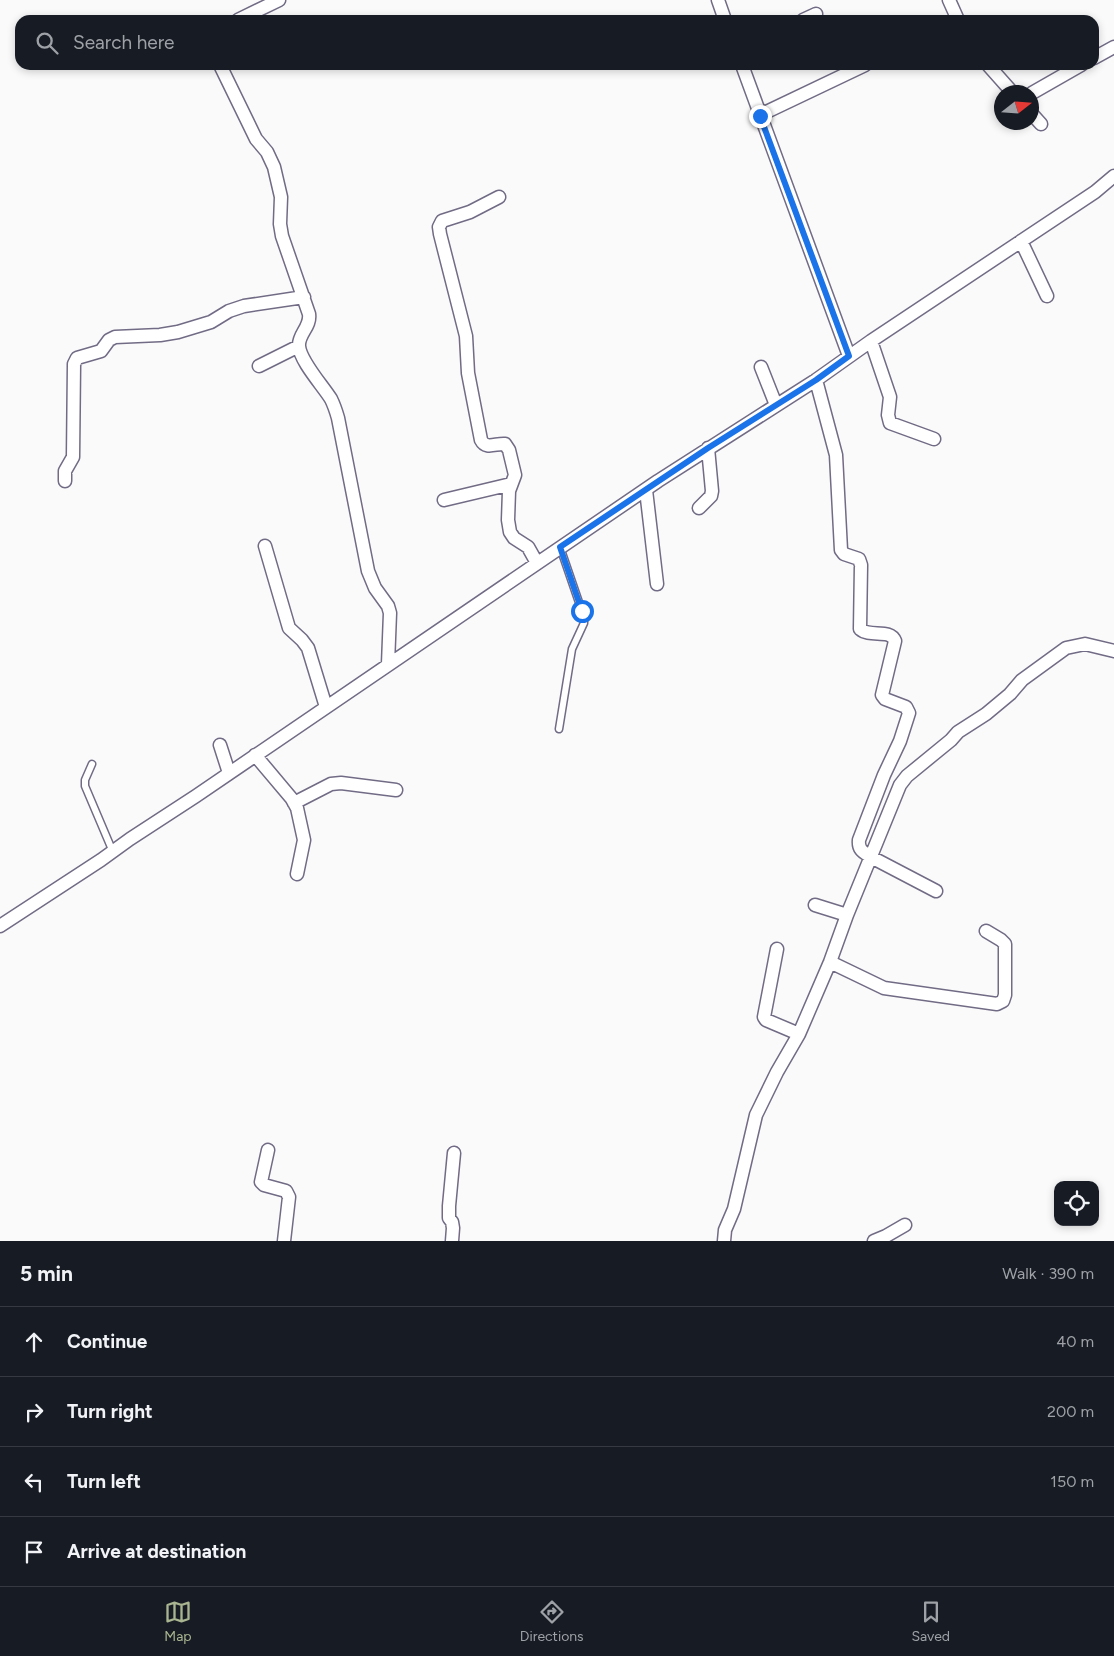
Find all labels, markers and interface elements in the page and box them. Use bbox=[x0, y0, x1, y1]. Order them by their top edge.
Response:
search box bbox=[15, 15, 1099, 70]
icon: search bbox=[33, 29, 61, 57]
text: Search here bbox=[73, 31, 175, 54]
north arrow bbox=[994, 85, 1039, 130]
route end bbox=[749, 105, 772, 128]
route start bbox=[571, 600, 594, 623]
map controls bbox=[1054, 1181, 1099, 1226]
button: locate bbox=[1054, 1181, 1099, 1226]
text: 5 min bbox=[20, 1261, 73, 1286]
text: Walk · 390 m bbox=[1002, 1264, 1094, 1283]
icon: ahead bbox=[20, 1328, 48, 1356]
text: Continue bbox=[67, 1330, 147, 1353]
text: 40 m bbox=[1056, 1332, 1094, 1351]
icon: right bbox=[20, 1398, 48, 1426]
text: Turn right bbox=[67, 1400, 153, 1423]
text: 200 m bbox=[1047, 1402, 1094, 1421]
icon: left bbox=[20, 1468, 48, 1496]
text: Turn left bbox=[67, 1470, 141, 1493]
text: 150 m bbox=[1050, 1472, 1094, 1491]
icon: arrive bbox=[20, 1538, 48, 1566]
text: Arrive at destination bbox=[67, 1540, 246, 1563]
tab: Map bbox=[164, 1598, 192, 1645]
tab: Directions bbox=[520, 1598, 584, 1645]
tab: Saved bbox=[911, 1598, 950, 1645]

